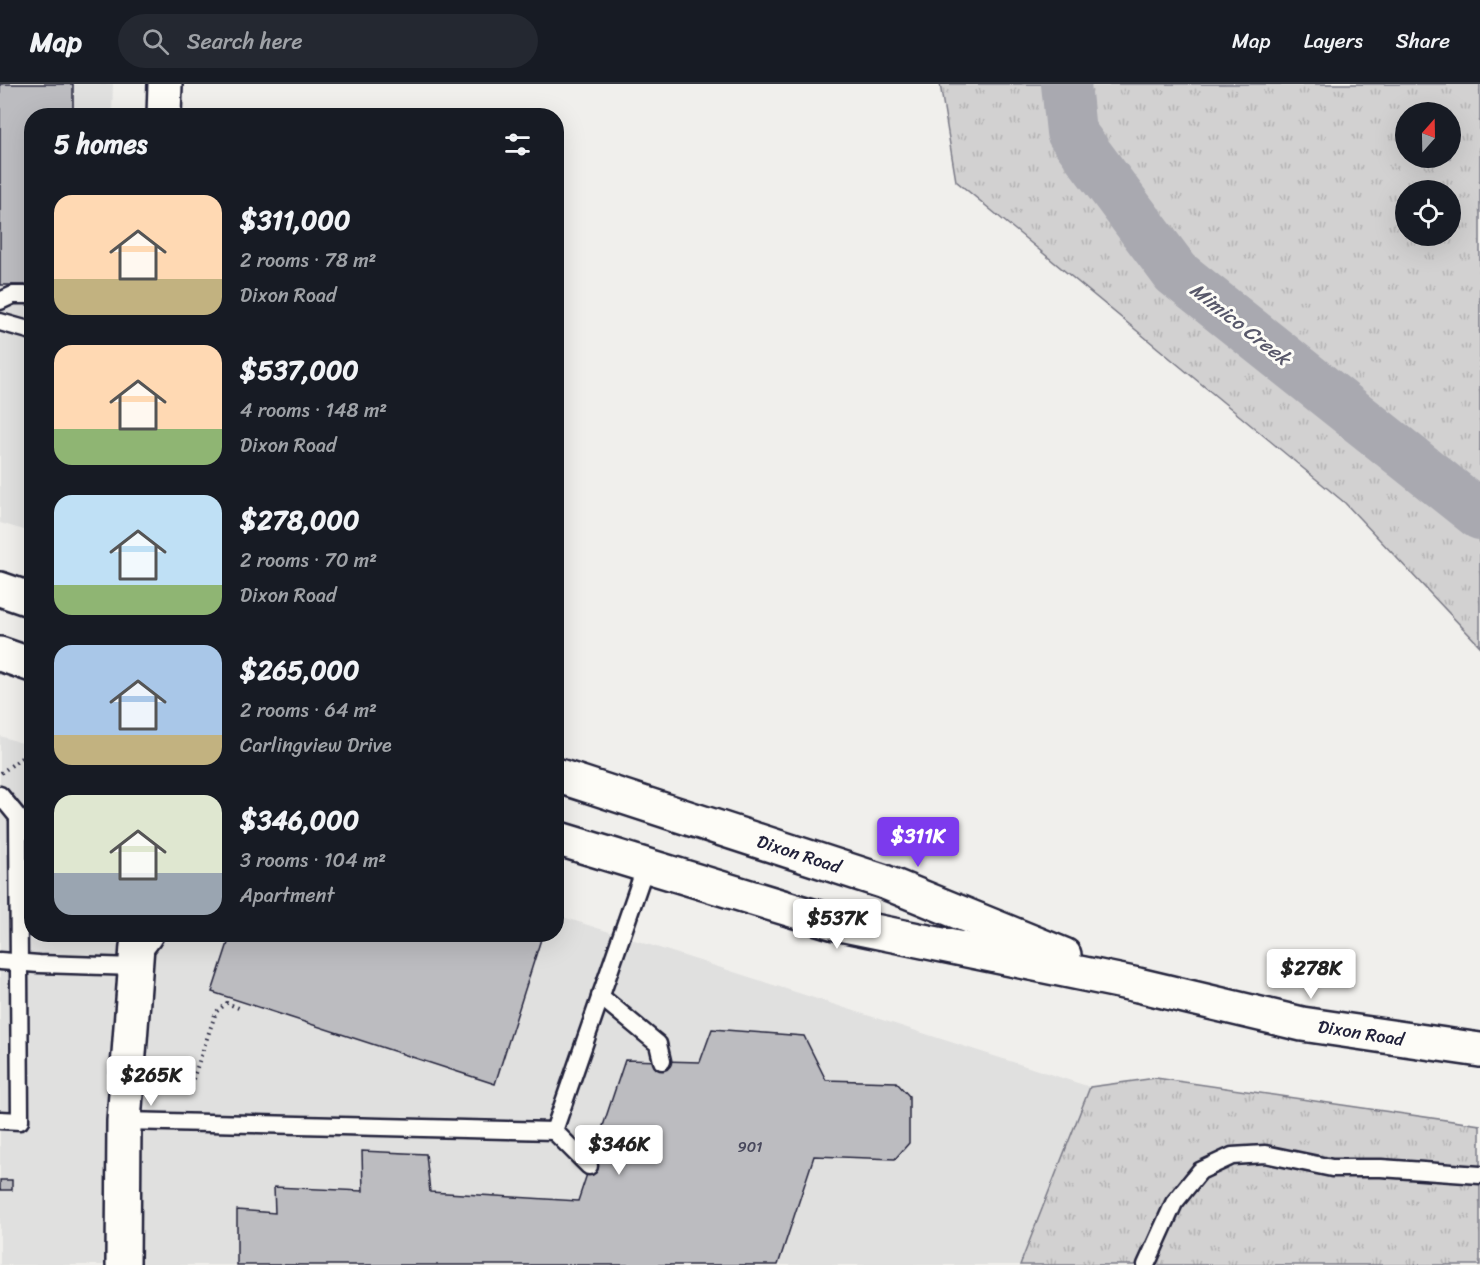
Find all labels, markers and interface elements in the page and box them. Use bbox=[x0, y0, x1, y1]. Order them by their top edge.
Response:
search box bbox=[118, 14, 538, 68]
text: Map bbox=[30, 17, 82, 66]
text: Search here bbox=[187, 22, 303, 61]
text: Map bbox=[1232, 22, 1271, 60]
text: Layers bbox=[1304, 22, 1363, 60]
text: Share bbox=[1396, 22, 1450, 60]
icon: search bbox=[139, 25, 172, 58]
north arrow bbox=[1395, 102, 1461, 168]
map controls bbox=[1395, 102, 1461, 246]
text: 5 homes bbox=[54, 121, 147, 167]
icon: filters bbox=[501, 128, 534, 161]
button: locate bbox=[1395, 180, 1461, 246]
text: $311,000 bbox=[240, 197, 350, 243]
icon: home bbox=[102, 219, 174, 291]
text: 2 rooms · 78 m² bbox=[240, 243, 376, 278]
water label: Mimico Creek bbox=[1182, 273, 1300, 376]
text: Dixon Road bbox=[240, 278, 336, 313]
text: $537,000 bbox=[240, 347, 359, 393]
icon: home bbox=[102, 369, 174, 441]
text: 4 rooms · 148 m² bbox=[240, 393, 387, 428]
text: Dixon Road bbox=[240, 428, 336, 463]
text: $278,000 bbox=[240, 497, 359, 543]
icon: home bbox=[102, 519, 174, 591]
text: 2 rooms · 70 m² bbox=[240, 543, 377, 578]
text: Dixon Road bbox=[240, 578, 336, 613]
text: $265,000 bbox=[240, 647, 359, 693]
icon: home bbox=[102, 669, 174, 741]
text: 2 rooms · 64 m² bbox=[240, 693, 377, 728]
text: Carlingview Drive bbox=[240, 728, 392, 763]
text: $346,000 bbox=[240, 797, 359, 843]
pin: $311K bbox=[876, 817, 960, 868]
icon: home bbox=[102, 819, 174, 891]
text: $311K bbox=[891, 819, 945, 854]
street label: Dixon Road bbox=[753, 825, 847, 883]
text: 3 rooms · 104 m² bbox=[240, 843, 386, 878]
text: Apartment bbox=[240, 878, 334, 913]
pin: $537K bbox=[795, 899, 879, 950]
text: $537K bbox=[807, 901, 867, 936]
pin: $278K bbox=[1269, 949, 1353, 1000]
text: $278K bbox=[1281, 951, 1341, 986]
street label: Dixon Road bbox=[1316, 1010, 1408, 1056]
pin: $265K bbox=[109, 1056, 193, 1107]
text: $265K bbox=[121, 1058, 181, 1093]
pin: $346K bbox=[577, 1125, 661, 1176]
text: $346K bbox=[589, 1127, 649, 1162]
house number: 901 bbox=[737, 1134, 763, 1160]

